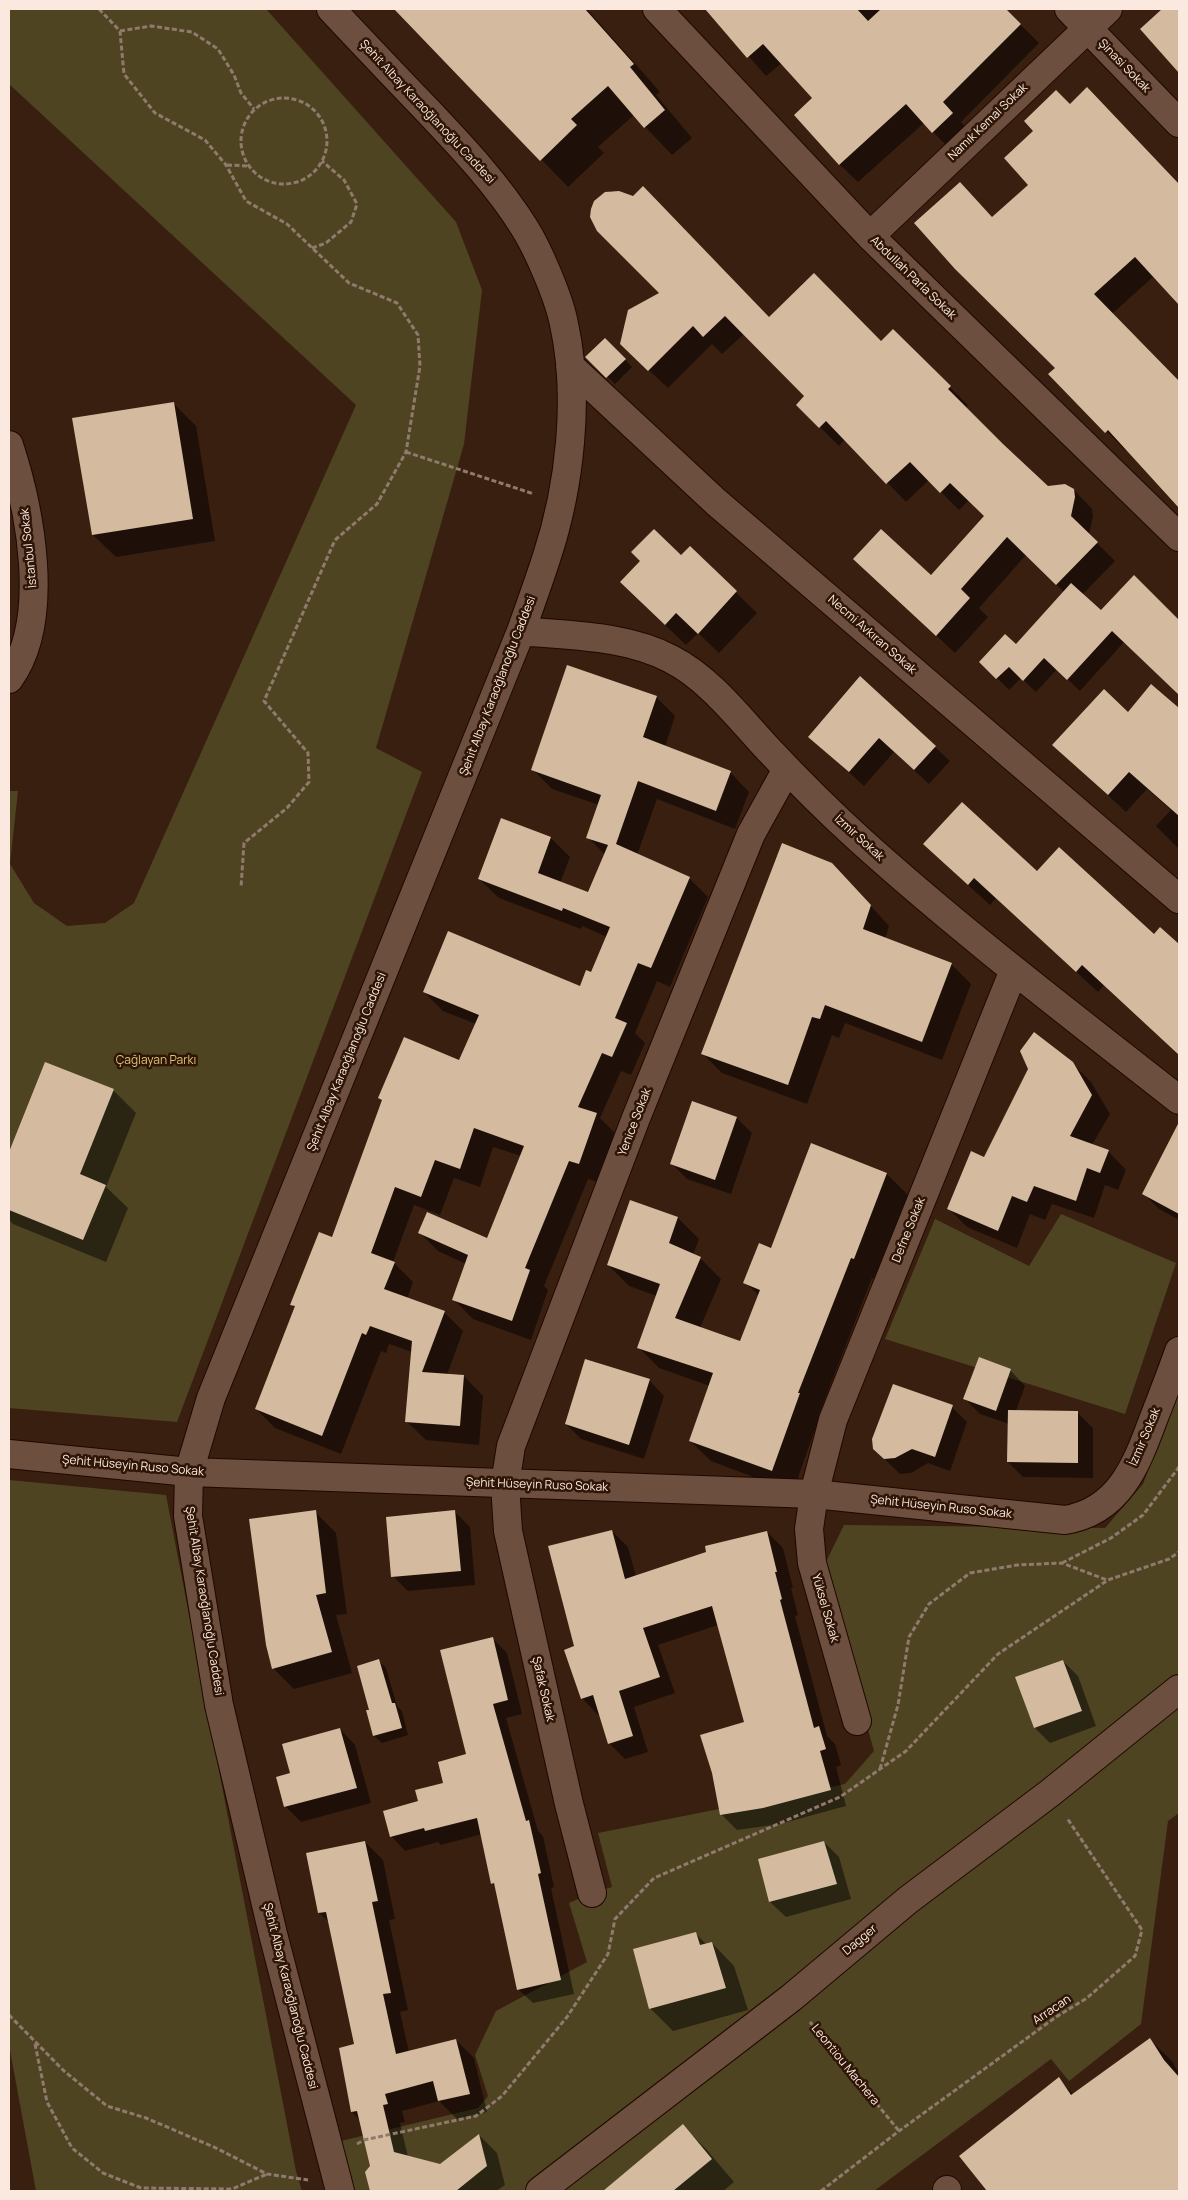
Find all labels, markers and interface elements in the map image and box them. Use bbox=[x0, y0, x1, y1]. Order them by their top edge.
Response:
street label: Şinasi Sokak bbox=[1095, 36, 1153, 96]
street label: Şehit Albay Karaoğlanoğlu Caddesi bbox=[356, 37, 498, 187]
street label: Namık Kemal Sokak bbox=[945, 80, 1031, 164]
street label: Abdullah Parla Sokak bbox=[867, 233, 959, 323]
street label: İstanbul Sokak bbox=[18, 507, 40, 589]
street label: Necmi Avkıran Sokak bbox=[825, 593, 919, 677]
street label: Şehit Albay Karaoğlanoğlu Caddesi bbox=[457, 594, 539, 778]
street label: İzmir Sokak bbox=[831, 812, 887, 864]
street label: Şehit Albay Karaoğlanoğlu Caddesi bbox=[304, 971, 390, 1153]
park label: Çağlayan Parkı bbox=[116, 1054, 196, 1068]
street label: Yenice Sokak bbox=[615, 1086, 655, 1158]
street label: Defne Sokak bbox=[889, 1195, 929, 1265]
street label: İzmir Sokak bbox=[1126, 1406, 1164, 1468]
street label: Şehit Hüseyin Ruso Sokak bbox=[61, 1453, 205, 1479]
street label: Şehit Hüseyin Ruso Sokak bbox=[466, 1475, 608, 1495]
street label: Şehit Hüseyin Ruso Sokak bbox=[869, 1492, 1013, 1522]
street label: Şehit Albay Karaoğlanoğlu Caddesi bbox=[182, 1505, 226, 1697]
street label: Yüksel Sokak bbox=[808, 1572, 842, 1644]
street label: Şafak Sokak bbox=[529, 1655, 557, 1723]
street label: Şehit Albay Karaoğlanoğlu Caddesi bbox=[260, 1901, 320, 2091]
street label: Dagger bbox=[840, 1922, 880, 1958]
street label: Arracan bbox=[1030, 1992, 1074, 2028]
street label: Leontiou Machera bbox=[808, 2022, 882, 2108]

